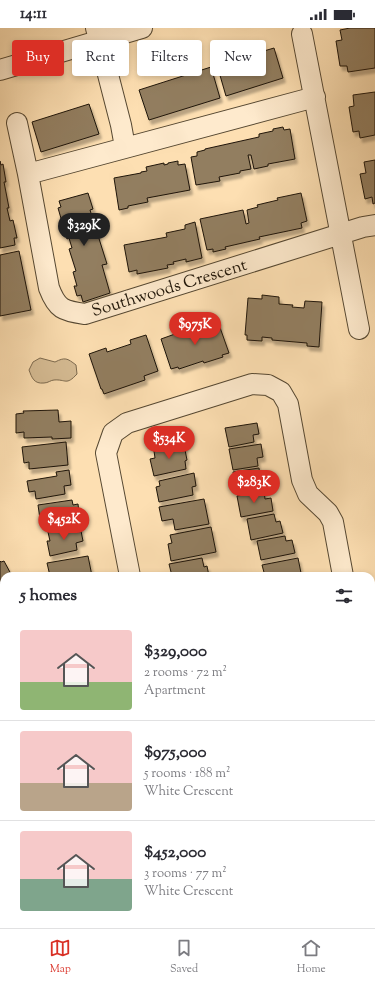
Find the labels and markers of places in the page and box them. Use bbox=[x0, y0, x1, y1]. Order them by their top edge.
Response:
pin: $329K bbox=[56, 213, 112, 247]
pin: $975K bbox=[167, 312, 223, 346]
pin: $534K bbox=[141, 426, 197, 460]
pin: $283K bbox=[226, 470, 282, 504]
pin: $452K bbox=[36, 507, 92, 541]

